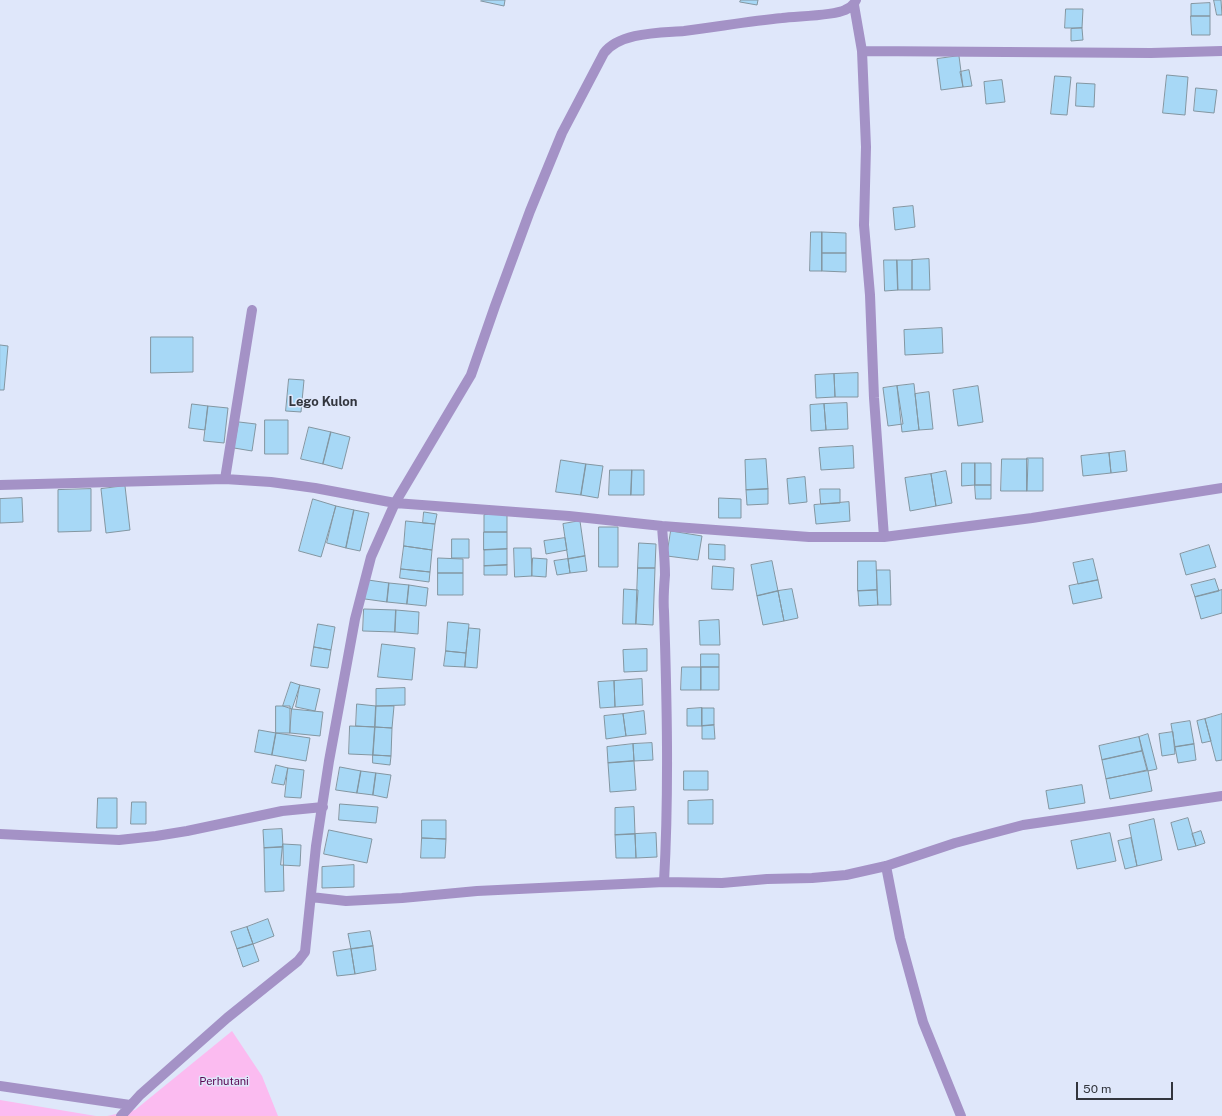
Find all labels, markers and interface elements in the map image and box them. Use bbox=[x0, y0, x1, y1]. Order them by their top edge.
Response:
district label: Lego Kulon bbox=[289, 394, 357, 410]
scale bar bbox=[1078, 1074, 1175, 1100]
park label: Perhutani bbox=[199, 1075, 249, 1089]
text: 50 m bbox=[1083, 1082, 1111, 1096]

